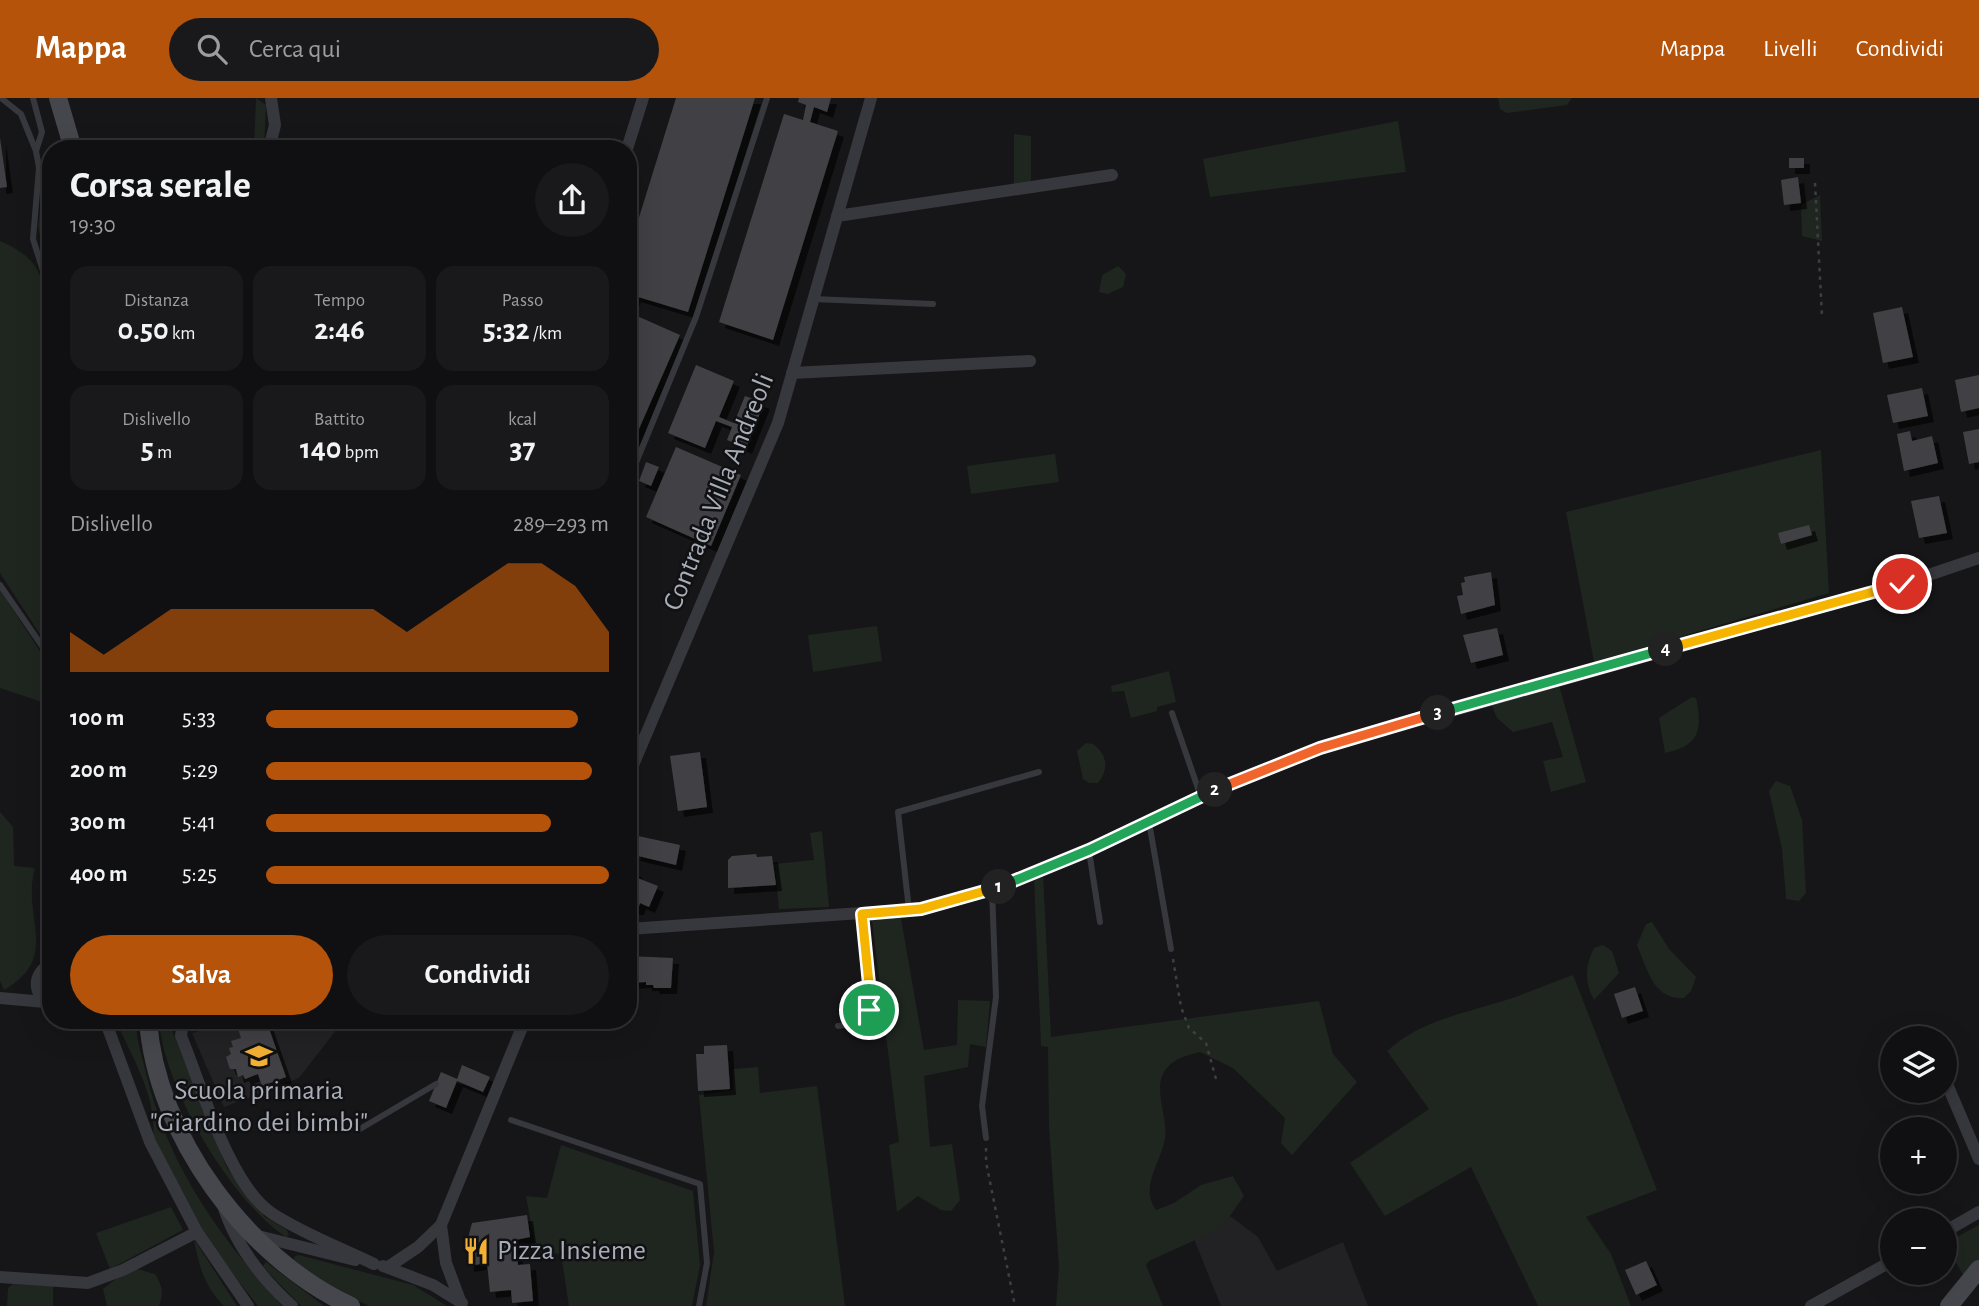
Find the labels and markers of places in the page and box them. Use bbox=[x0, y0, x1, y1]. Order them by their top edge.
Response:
pin bbox=[1872, 554, 1932, 614]
pin: 4 bbox=[1648, 632, 1684, 666]
pin: 3 bbox=[1420, 696, 1456, 730]
pin: 2 bbox=[1198, 772, 1232, 808]
pin: 1 bbox=[982, 870, 1016, 904]
pin bbox=[839, 980, 899, 1040]
school or university icon: Scuola primaria "Giardino dei bimbi" bbox=[244, 1041, 274, 1071]
place label: Scuola primaria "Giardino dei bimbi" bbox=[150, 1077, 368, 1137]
restaurant icon: Pizza Insieme bbox=[461, 1236, 491, 1266]
place label: Pizza Insieme bbox=[497, 1237, 646, 1265]

